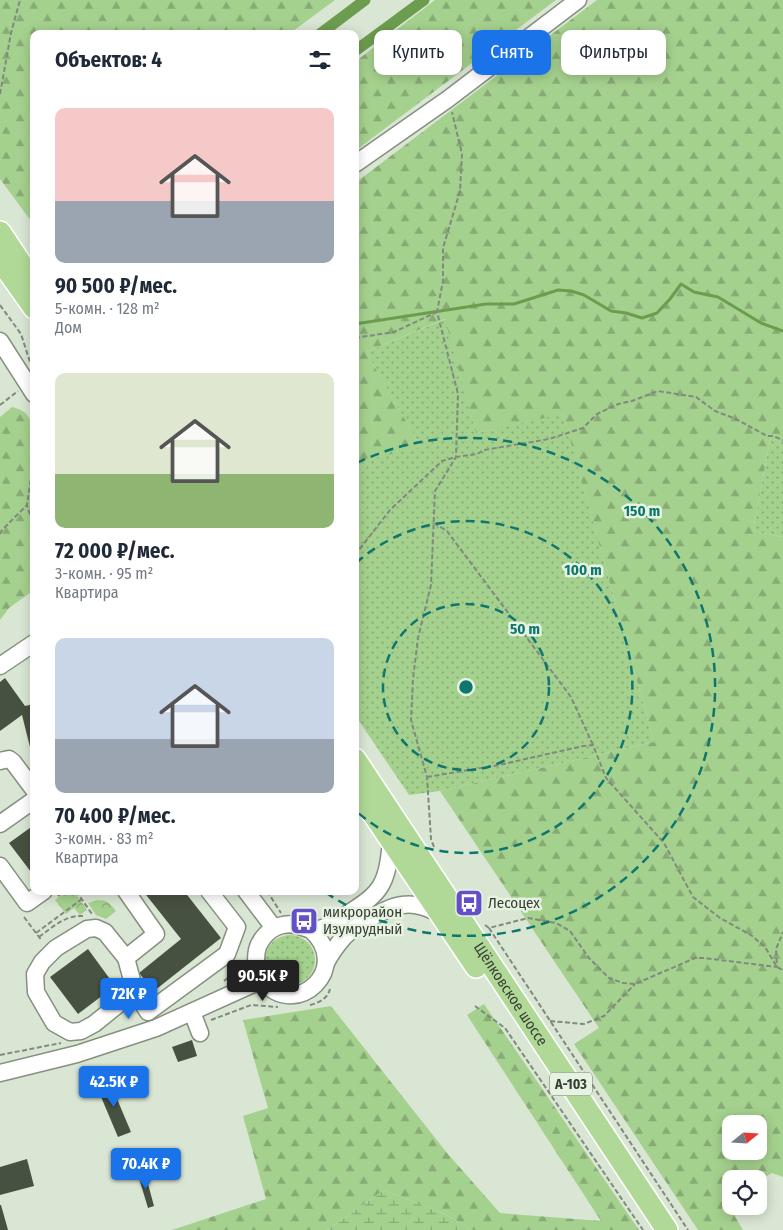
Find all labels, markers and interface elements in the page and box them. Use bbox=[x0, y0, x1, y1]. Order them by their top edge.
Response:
chip: Купить bbox=[374, 30, 462, 75]
chip: Снять bbox=[472, 30, 551, 75]
chip: Фильтры bbox=[561, 30, 666, 75]
icon: filters bbox=[306, 46, 334, 74]
text: Объектов: 4 bbox=[55, 47, 162, 73]
icon: home bbox=[150, 141, 240, 231]
text: 90 500 ₽/мес. bbox=[55, 273, 177, 299]
text: 5-комн. · 128 m² bbox=[55, 299, 160, 318]
text: Дом bbox=[55, 318, 82, 337]
icon: home bbox=[150, 406, 240, 496]
text: 150 m bbox=[624, 502, 660, 520]
text: 72 000 ₽/мес. bbox=[55, 538, 175, 564]
text: 100 m bbox=[564, 561, 602, 579]
text: 3-комн. · 95 m² bbox=[55, 564, 153, 583]
text: Квартира bbox=[55, 583, 119, 602]
text: 50 m bbox=[510, 620, 540, 638]
icon: home bbox=[150, 671, 240, 761]
centre of rings bbox=[457, 678, 475, 696]
text: 70 400 ₽/мес. bbox=[55, 803, 176, 829]
text: 3-комн. · 83 m² bbox=[55, 829, 153, 848]
text: Квартира bbox=[55, 848, 119, 867]
bus stop icon: Лесоцех bbox=[454, 888, 484, 918]
place label: Лесоцех bbox=[488, 894, 540, 912]
place label: микрорайон Изумрудный bbox=[323, 903, 402, 938]
bus stop icon: микрорайон Изумрудный bbox=[289, 906, 319, 936]
street label: Щёлковское шоссе bbox=[470, 939, 551, 1049]
pin: 90.5K ₽ bbox=[217, 960, 309, 1002]
text: 90.5K ₽ bbox=[238, 966, 288, 985]
pin: 72K ₽ bbox=[94, 978, 164, 1020]
text: 72K ₽ bbox=[111, 984, 147, 1003]
pin: 42.5K ₽ bbox=[68, 1066, 160, 1108]
text: 42.5K ₽ bbox=[90, 1072, 138, 1091]
road number: А-103 bbox=[550, 1072, 592, 1096]
north arrow bbox=[722, 1115, 768, 1160]
map controls bbox=[722, 1115, 767, 1215]
pin: 70.4K ₽ bbox=[100, 1148, 192, 1190]
text: 70.4K ₽ bbox=[122, 1154, 170, 1173]
button: locate bbox=[722, 1170, 767, 1215]

